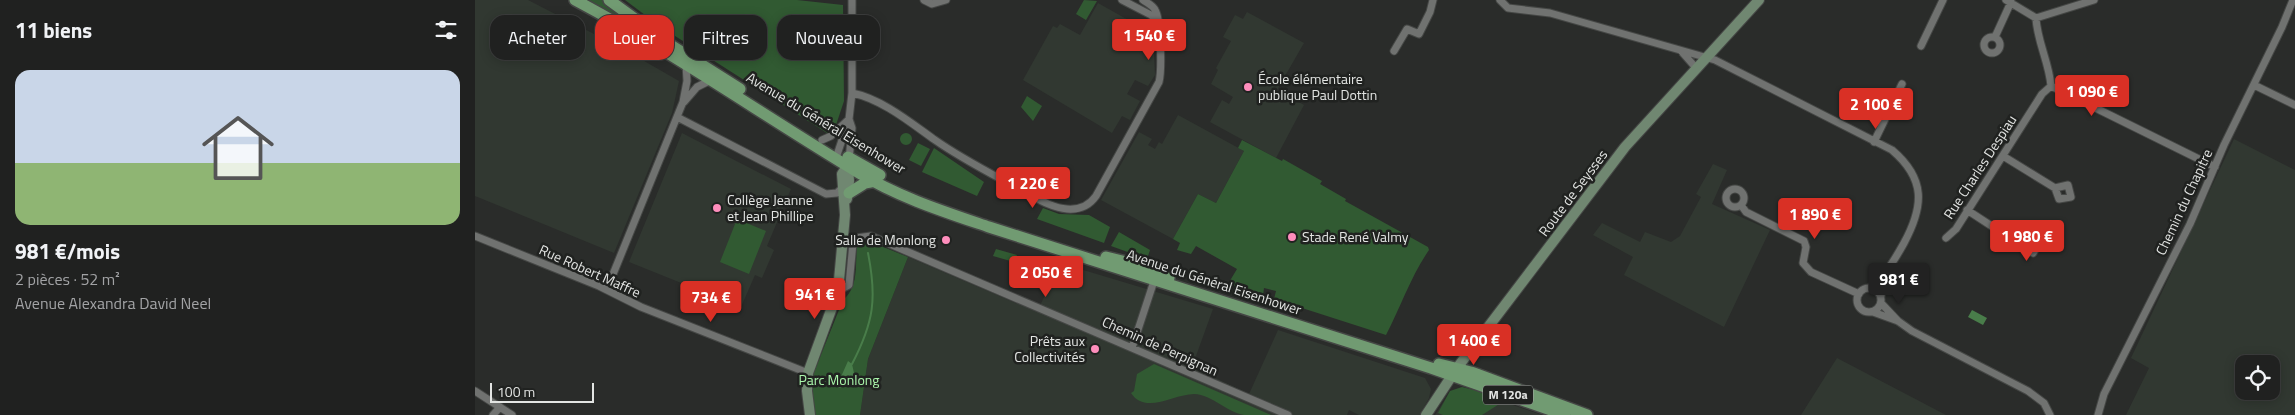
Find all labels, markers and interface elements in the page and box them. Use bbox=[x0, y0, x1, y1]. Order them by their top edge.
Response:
text: 11 biens bbox=[15, 14, 92, 46]
chip: Acheter bbox=[490, 15, 585, 60]
chip: Louer bbox=[595, 15, 674, 60]
chip: Filtres bbox=[684, 15, 767, 60]
chip: Nouveau bbox=[777, 15, 880, 60]
icon: filters bbox=[432, 16, 460, 44]
pin: 1 540 € bbox=[1103, 18, 1195, 61]
text: 1 540 € bbox=[1123, 23, 1175, 47]
street label: Avenue du Général Eisenhower bbox=[743, 67, 910, 179]
place label: École élémentaire publique Paul Dottin bbox=[1258, 68, 1377, 105]
pin: 1 090 € bbox=[2046, 74, 2138, 117]
text: 1 090 € bbox=[2066, 79, 2118, 103]
marker: École élémentaire publique Paul Dottin bbox=[1242, 81, 1254, 93]
pin: 2 100 € bbox=[1830, 88, 1922, 130]
text: 2 100 € bbox=[1850, 92, 1902, 116]
icon: home bbox=[193, 103, 283, 193]
street label: Rue Charles Despiau bbox=[1938, 110, 2021, 223]
street label: Route de Seysses bbox=[1533, 145, 1612, 240]
street label: Chemin du Chapitre bbox=[2150, 145, 2217, 258]
pin: 1 220 € bbox=[987, 166, 1079, 209]
text: 1 220 € bbox=[1007, 171, 1059, 195]
place label: Collège Jeanne et Jean Phillipe bbox=[727, 189, 814, 226]
pin: 1 890 € bbox=[1769, 198, 1861, 240]
marker: Collège Jeanne et Jean Phillipe bbox=[711, 202, 723, 214]
text: 1 890 € bbox=[1789, 202, 1841, 226]
pin: 1 980 € bbox=[1981, 220, 2073, 262]
text: 1 980 € bbox=[2001, 224, 2053, 248]
place label: Stade René Valmy bbox=[1302, 226, 1409, 247]
place label: Salle de Monlong bbox=[835, 229, 936, 250]
marker: Stade René Valmy bbox=[1286, 231, 1298, 243]
marker: Salle de Monlong bbox=[940, 234, 952, 246]
text: 981 €/mois bbox=[15, 235, 120, 267]
street label: Rue Robert Maffre bbox=[536, 239, 644, 302]
street label: Avenue du Général Eisenhower bbox=[1124, 243, 1304, 320]
pin: 2 050 € bbox=[1000, 256, 1092, 298]
text: 2 050 € bbox=[1020, 260, 1072, 284]
pin: 981 € bbox=[1864, 262, 1934, 305]
text: 2 pièces · 52 m² bbox=[15, 267, 120, 291]
text: 981 € bbox=[1879, 267, 1919, 291]
pin: 941 € bbox=[780, 278, 850, 320]
pin: 734 € bbox=[676, 280, 746, 323]
text: 941 € bbox=[795, 282, 835, 306]
text: 734 € bbox=[691, 285, 731, 309]
text: Avenue Alexandra David Neel bbox=[15, 291, 211, 315]
street label: Chemin de Perpignan bbox=[1099, 311, 1222, 381]
pin: 1 400 € bbox=[1428, 324, 1520, 366]
text: 1 400 € bbox=[1448, 328, 1500, 352]
place label: Prêts aux Collectivités bbox=[1014, 330, 1086, 367]
marker: Prêts aux Collectivités bbox=[1089, 343, 1101, 355]
map controls bbox=[2235, 355, 2280, 400]
button: locate bbox=[2235, 355, 2280, 400]
park label: Parc Monlong bbox=[798, 369, 880, 390]
scale bar bbox=[490, 380, 594, 403]
text: 100 m bbox=[497, 381, 535, 402]
road number: M 120a bbox=[1483, 386, 1533, 404]

